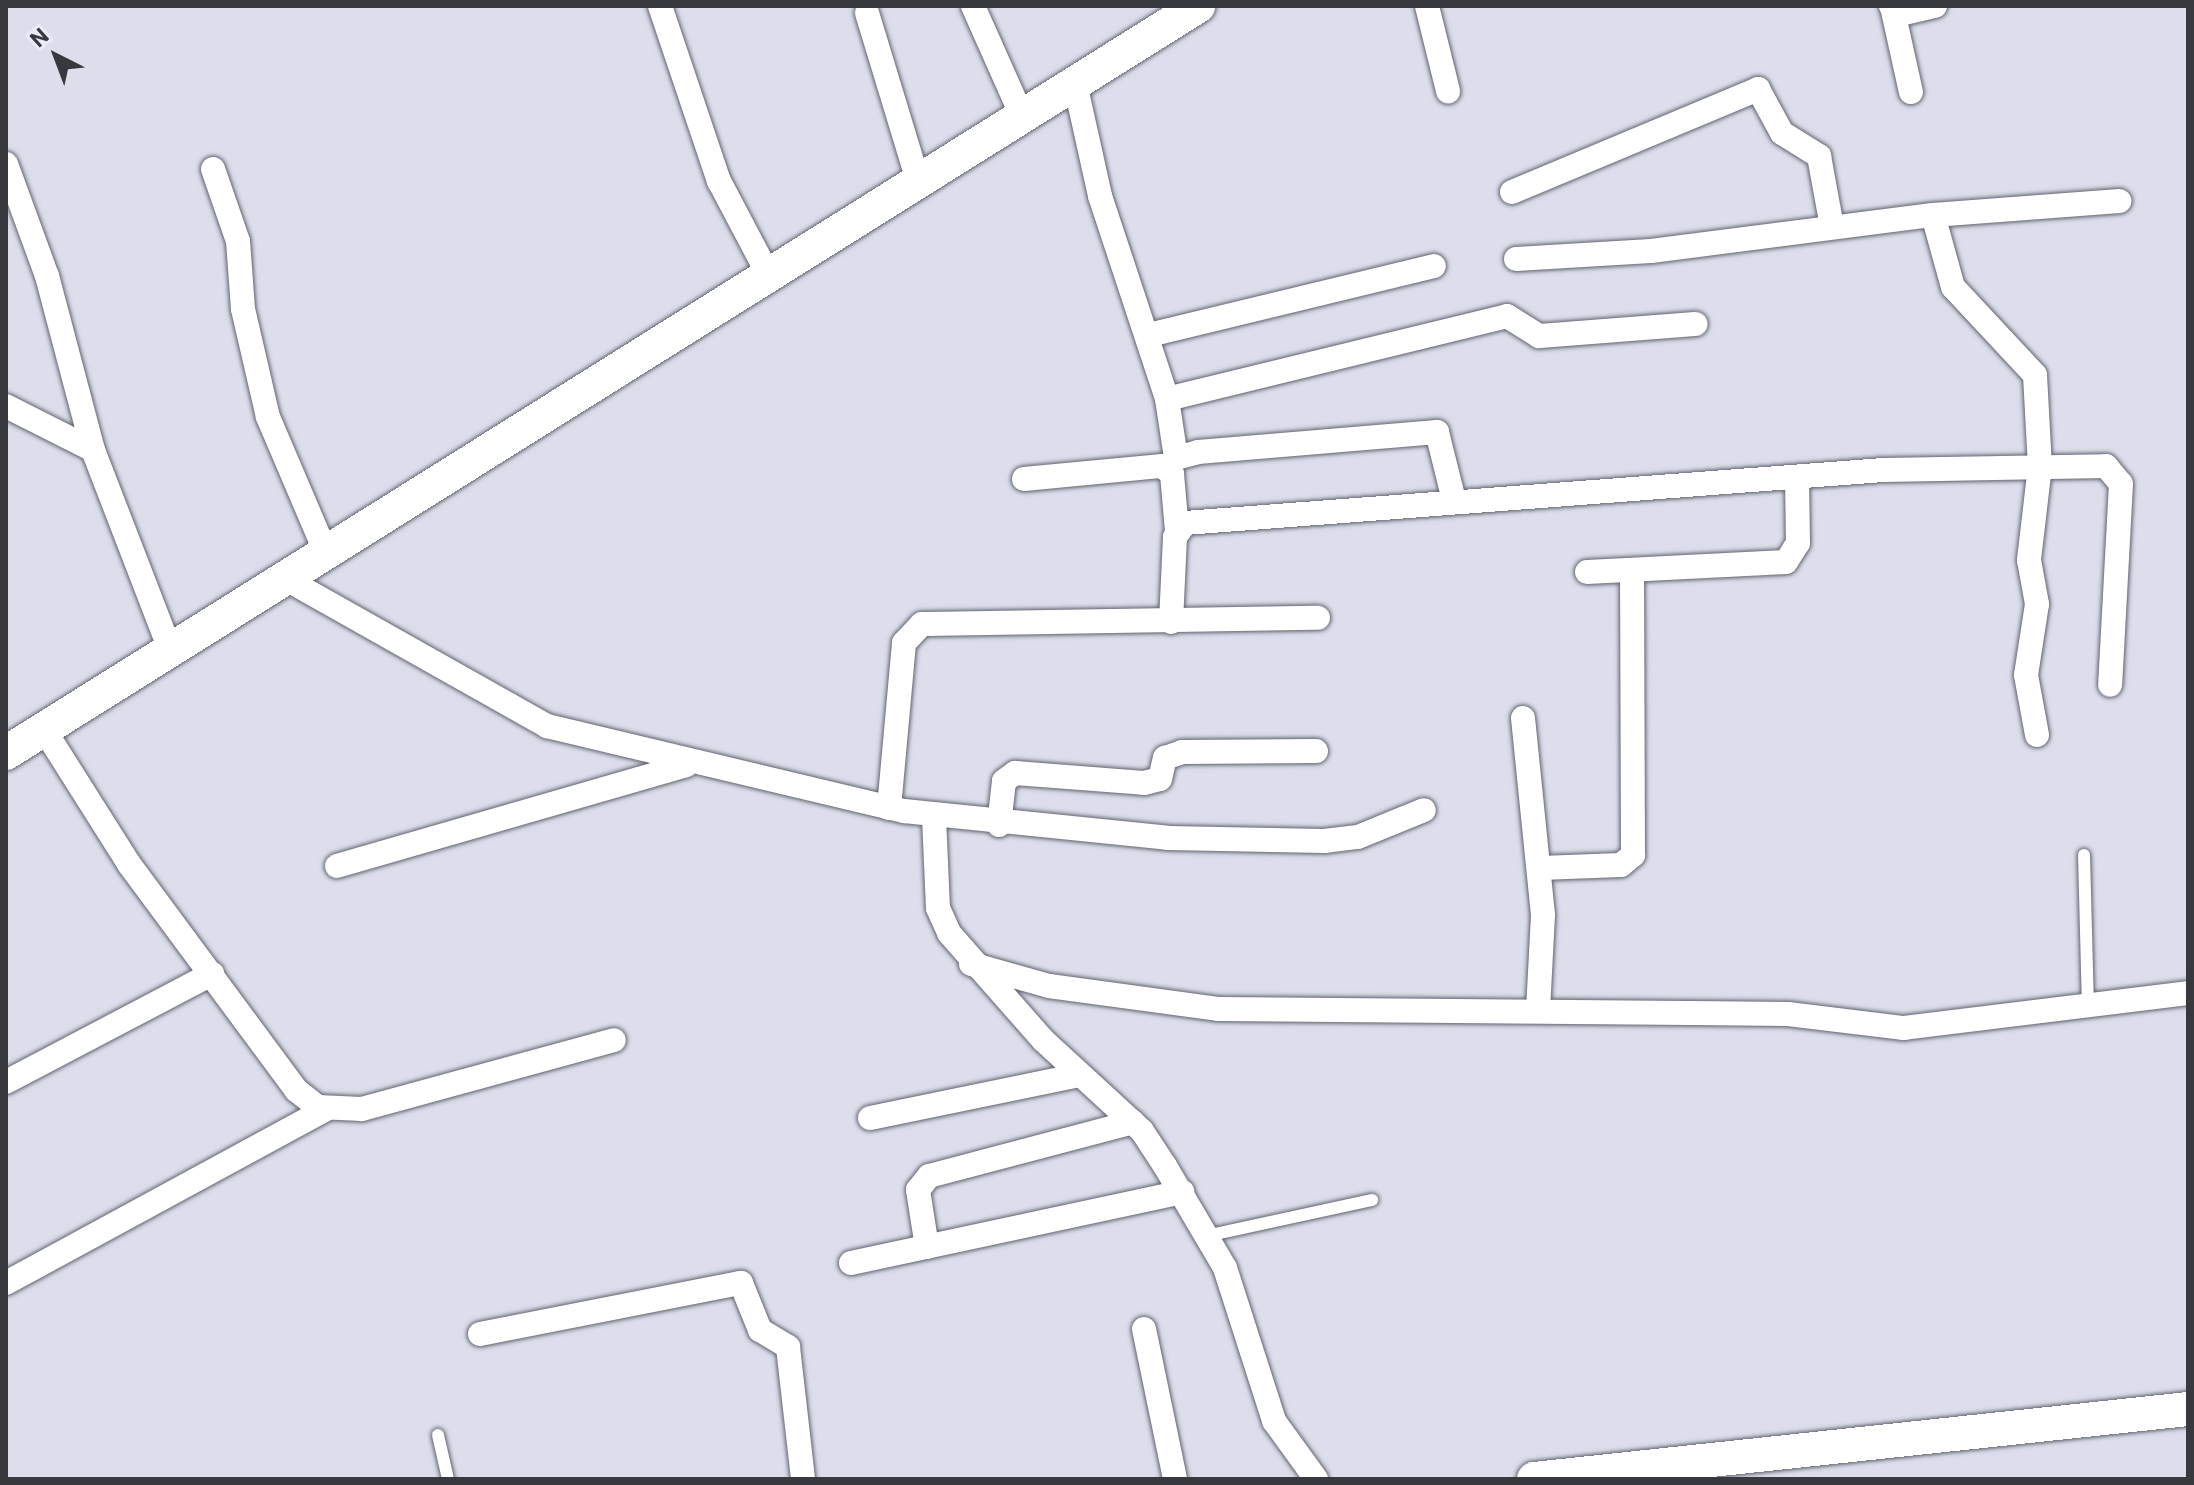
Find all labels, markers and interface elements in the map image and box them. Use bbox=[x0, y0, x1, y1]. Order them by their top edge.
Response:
north arrow bbox=[16, 16, 96, 96]
text: N bbox=[25, 23, 54, 52]

